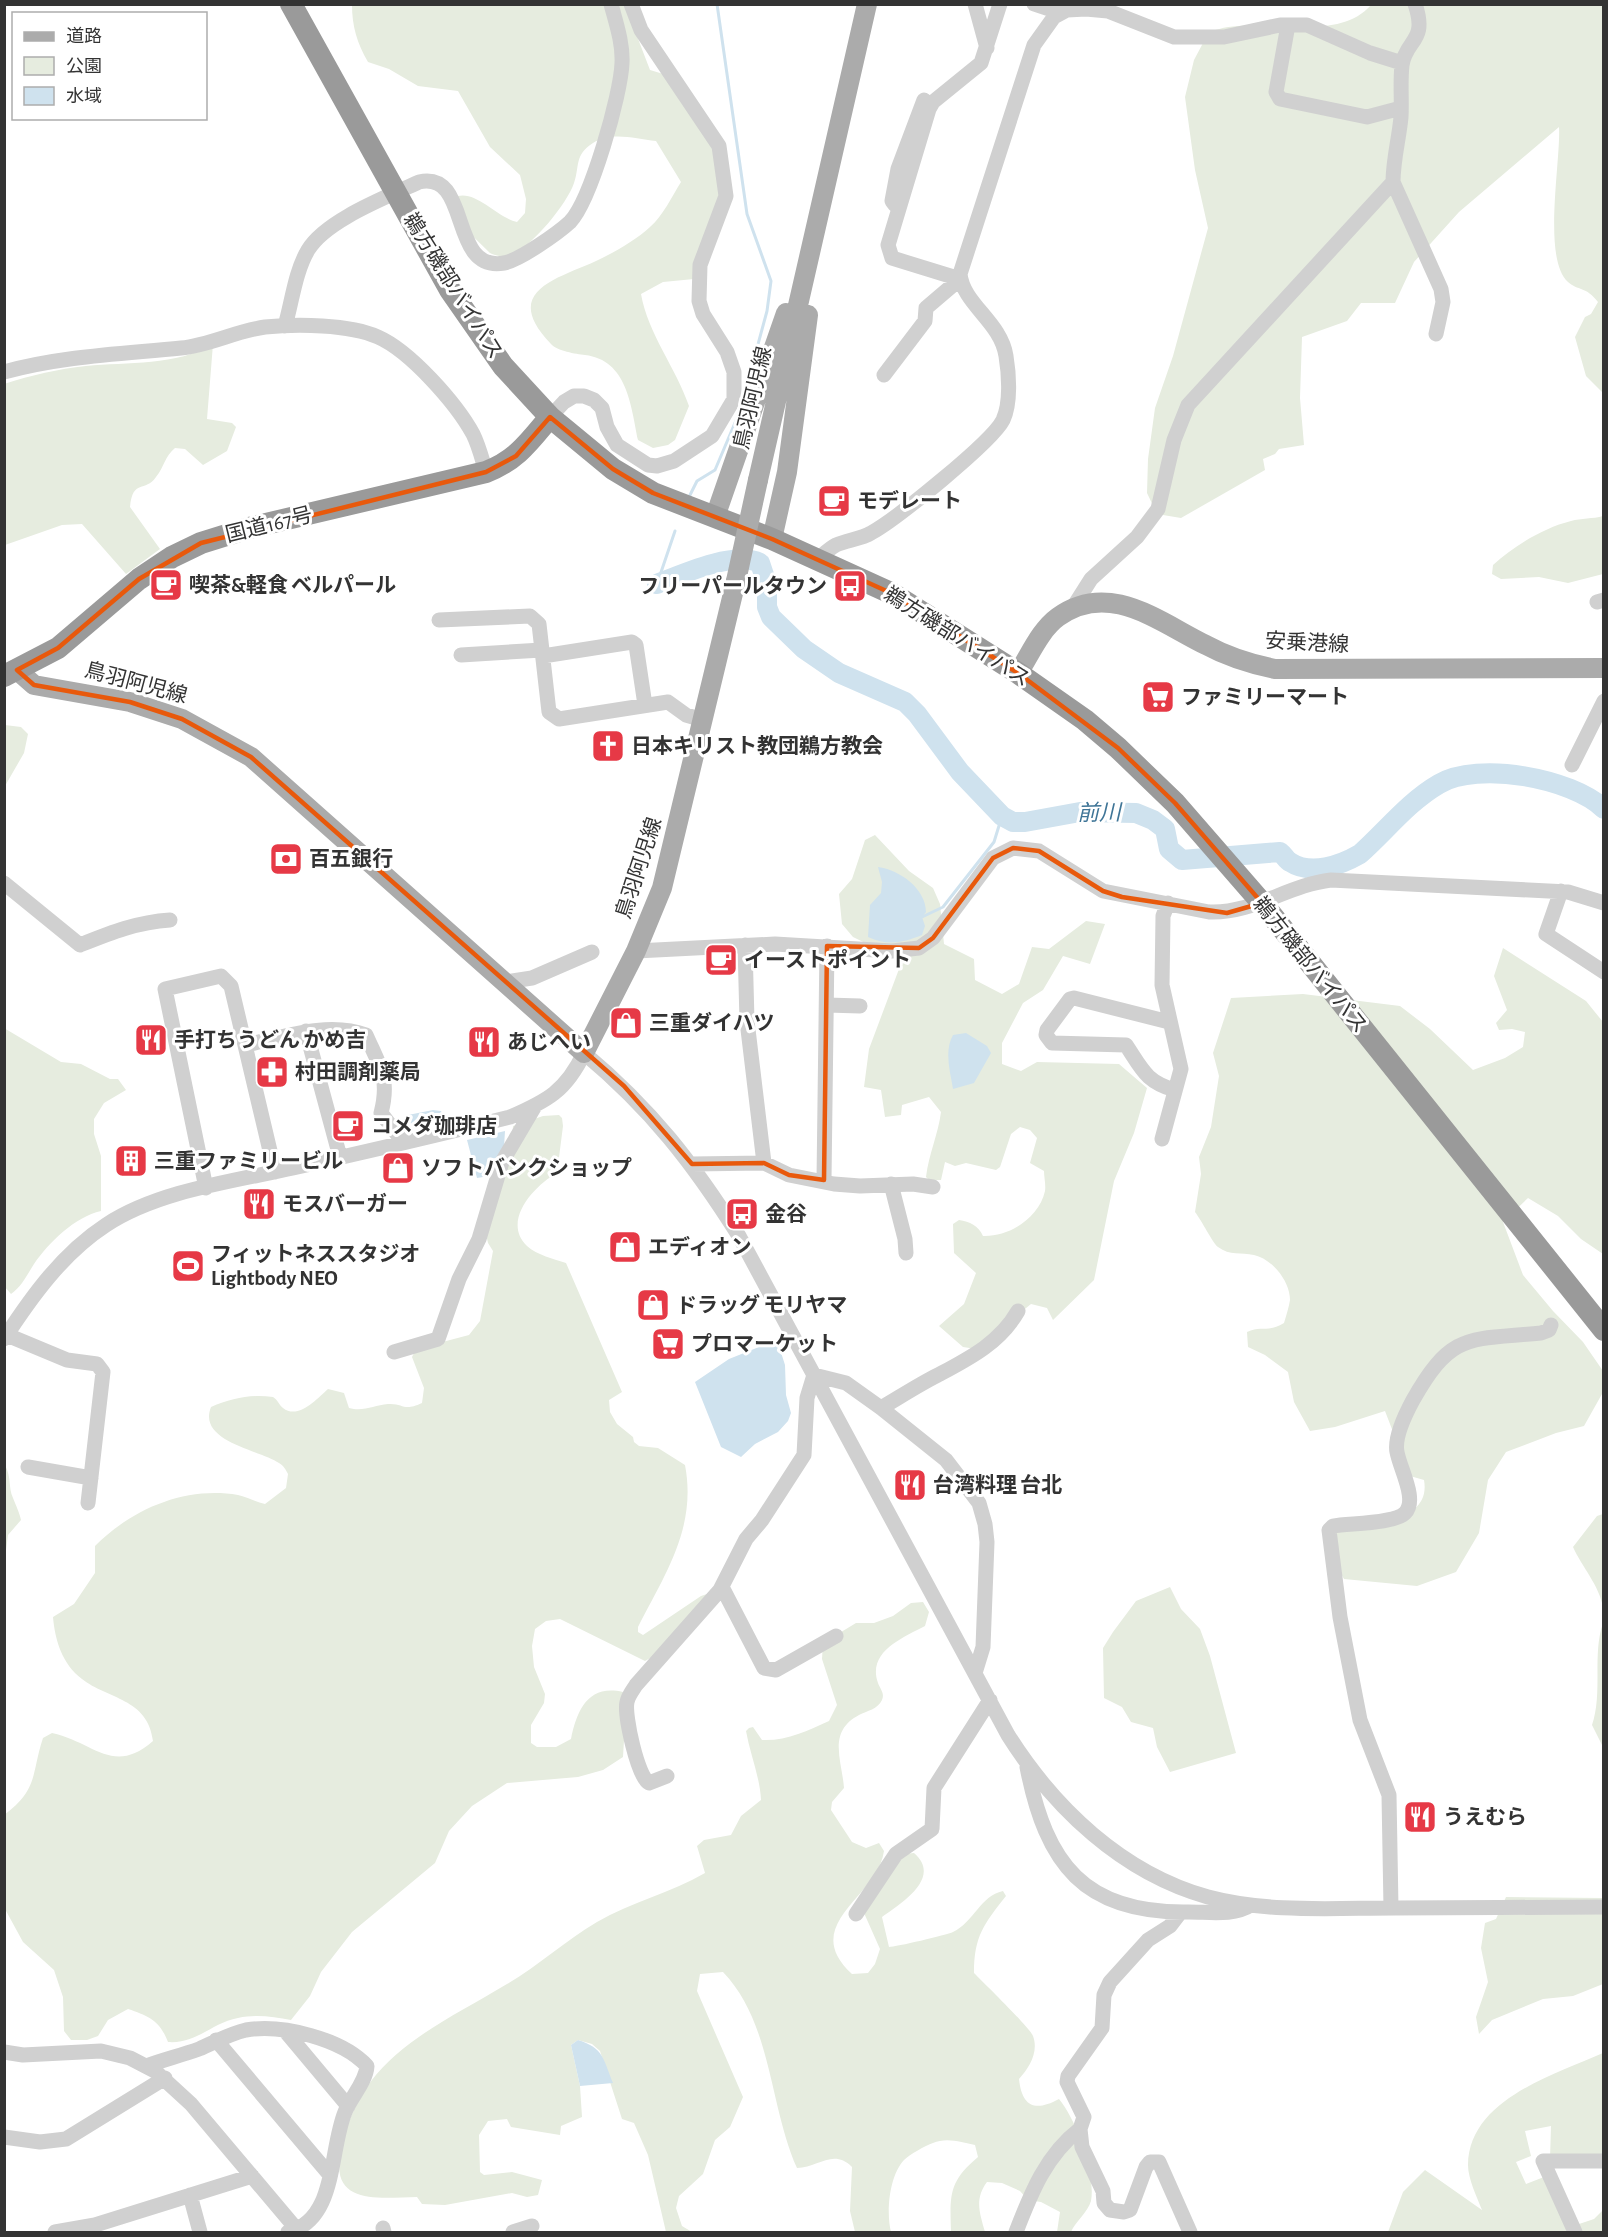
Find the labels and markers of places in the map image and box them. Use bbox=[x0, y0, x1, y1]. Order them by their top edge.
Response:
cafe icon: モデレート bbox=[816, 483, 852, 519]
place label: モデレート bbox=[857, 489, 962, 512]
cafe icon: 喫茶&軽食 ベルパール bbox=[148, 567, 184, 603]
bus stop icon: フリーパールタウン bbox=[832, 568, 868, 604]
place label: 喫茶&軽食 ベルパール bbox=[189, 574, 396, 596]
place label: フリーパールタウン bbox=[638, 575, 827, 597]
supermarket icon: ファミリーマート bbox=[1140, 679, 1176, 715]
place label: ファミリーマート bbox=[1181, 687, 1349, 708]
church icon: 日本キリスト教団鵜方教会 bbox=[590, 728, 626, 764]
place label: 日本キリスト教団鵜方教会 bbox=[631, 735, 883, 757]
bank icon: 百五銀行 bbox=[268, 841, 304, 877]
place label: 百五銀行 bbox=[309, 847, 393, 870]
cafe icon: イーストポイント bbox=[703, 942, 739, 978]
place label: イーストポイント bbox=[744, 949, 911, 971]
shop icon: 三重ダイハツ bbox=[608, 1005, 644, 1041]
place label: 三重ダイハツ bbox=[649, 1011, 775, 1034]
restaurant icon: 手打ちうどん かめ吉 bbox=[133, 1022, 169, 1058]
restaurant icon: あじへい bbox=[466, 1024, 502, 1060]
place label: 手打ちうどん かめ吉 bbox=[174, 1029, 366, 1051]
place label: あじへい bbox=[507, 1031, 591, 1053]
pharmacy icon: 村田調剤薬局 bbox=[254, 1054, 290, 1090]
place label: 村田調剤薬局 bbox=[295, 1060, 421, 1083]
cafe icon: コメダ珈琲店 bbox=[330, 1108, 366, 1144]
place label: コメダ珈琲店 bbox=[371, 1114, 497, 1137]
building icon: 三重ファミリービル bbox=[113, 1143, 149, 1179]
place label: 三重ファミリービル bbox=[154, 1150, 343, 1172]
shop icon: ソフトバンクショップ bbox=[380, 1150, 416, 1186]
place label: ソフトバンクショップ bbox=[421, 1157, 632, 1179]
restaurant icon: モスバーガー bbox=[241, 1186, 277, 1222]
place label: モスバーガー bbox=[282, 1192, 408, 1215]
bus stop icon: 金谷 bbox=[724, 1196, 760, 1232]
place label: 金谷 bbox=[765, 1203, 807, 1225]
shop icon: エディオン bbox=[607, 1229, 643, 1265]
place label: エディオン bbox=[648, 1235, 752, 1258]
place label: フィットネススタジオ Lightbody NEO bbox=[211, 1243, 421, 1289]
sports icon: フィットネススタジオ Lightbody NEO bbox=[170, 1248, 206, 1284]
shop icon: ドラッグ モリヤマ bbox=[635, 1287, 671, 1323]
place label: ドラッグ モリヤマ bbox=[676, 1294, 847, 1316]
supermarket icon: プロマーケット bbox=[650, 1326, 686, 1362]
place label: プロマーケット bbox=[691, 1333, 838, 1355]
restaurant icon: 台湾料理 台北 bbox=[892, 1467, 928, 1503]
place label: 台湾料理 台北 bbox=[933, 1473, 1062, 1496]
restaurant icon: うえむら bbox=[1402, 1799, 1438, 1835]
place label: うえむら bbox=[1443, 1807, 1527, 1828]

